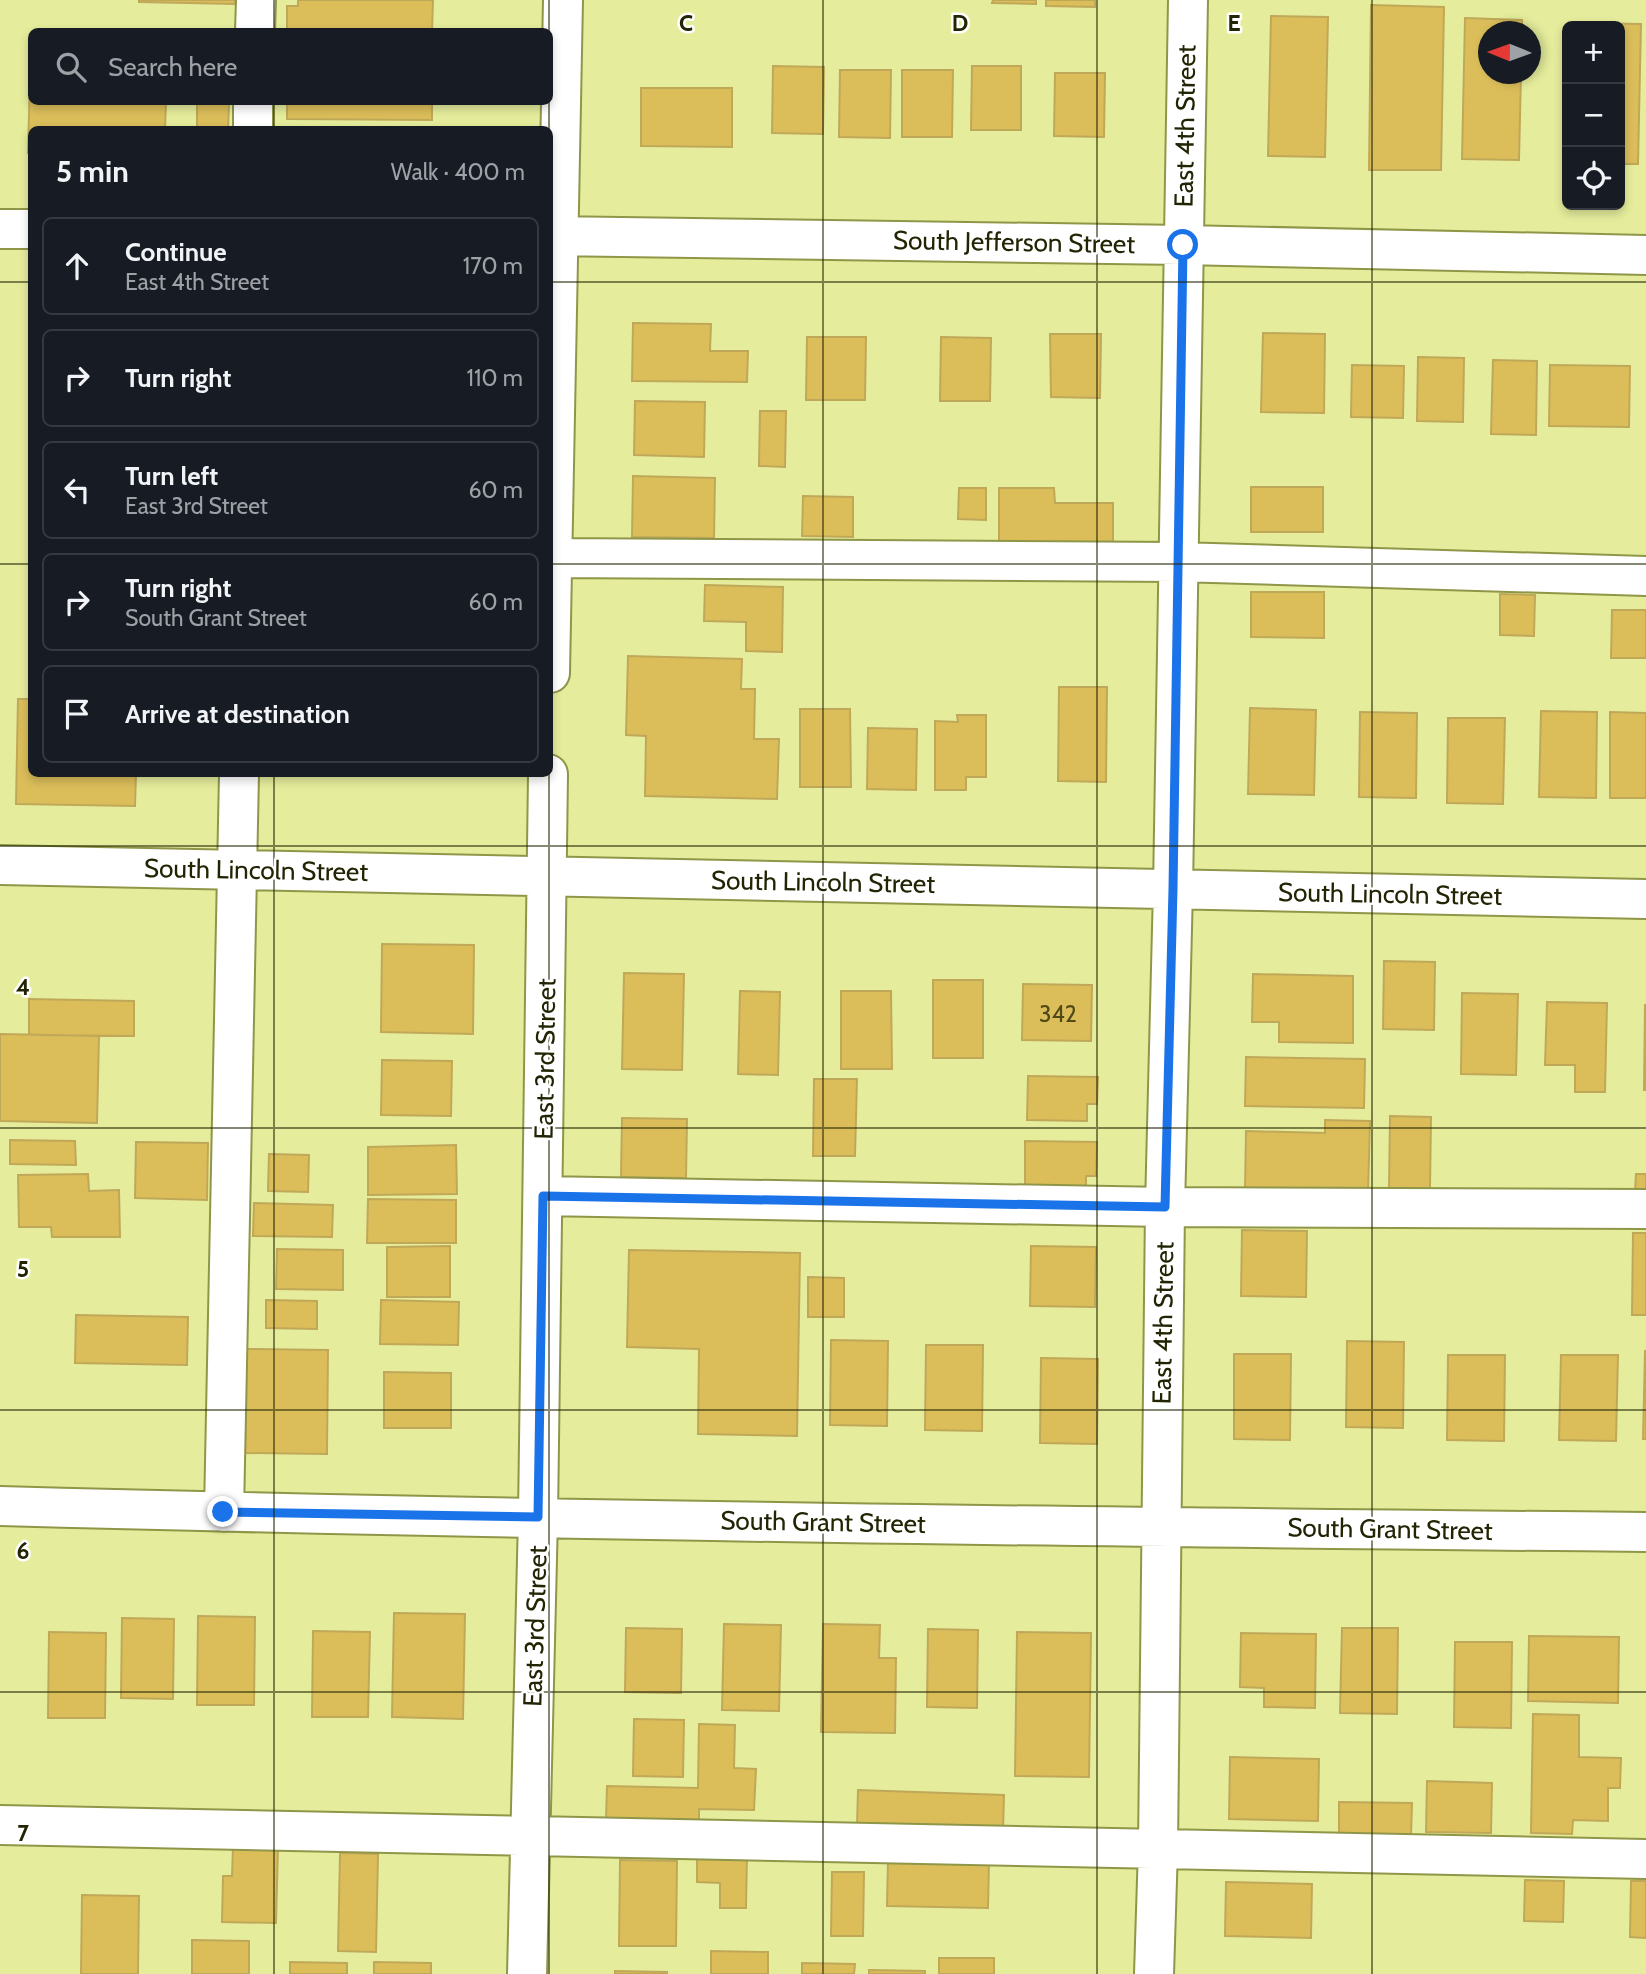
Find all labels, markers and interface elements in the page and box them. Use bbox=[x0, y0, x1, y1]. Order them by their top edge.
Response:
text: C bbox=[679, 9, 693, 37]
text: D bbox=[952, 9, 968, 37]
text: E bbox=[1227, 9, 1241, 37]
north arrow bbox=[1478, 21, 1541, 84]
map controls bbox=[1562, 21, 1625, 210]
button: + bbox=[1562, 21, 1625, 84]
search box bbox=[28, 28, 553, 105]
street label: East 4th Street bbox=[1168, 44, 1202, 208]
icon: search bbox=[52, 48, 90, 86]
text: Search here bbox=[108, 51, 237, 83]
button: − bbox=[1562, 84, 1625, 147]
button: locate bbox=[1562, 147, 1625, 210]
text: 5 min bbox=[56, 153, 129, 190]
text: Walk · 400 m bbox=[391, 158, 525, 186]
street label: South Jefferson Street bbox=[893, 224, 1136, 260]
route start bbox=[1167, 229, 1198, 260]
text: Continue bbox=[125, 236, 227, 268]
icon: ahead bbox=[58, 247, 96, 285]
text: 170 m bbox=[463, 252, 523, 280]
text: East 4th Street bbox=[125, 268, 269, 296]
icon: right bbox=[58, 359, 96, 397]
text: Turn right bbox=[125, 362, 231, 394]
text: 110 m bbox=[467, 364, 523, 392]
text: Turn left bbox=[125, 460, 218, 492]
icon: left bbox=[58, 471, 96, 509]
text: 60 m bbox=[469, 476, 523, 504]
text: East 3rd Street bbox=[125, 492, 268, 520]
text: Turn right bbox=[125, 572, 231, 604]
icon: right bbox=[58, 583, 96, 621]
text: 60 m bbox=[469, 588, 523, 616]
text: South Grant Street bbox=[125, 604, 307, 632]
icon: arrive bbox=[58, 695, 96, 733]
text: Arrive at destination bbox=[125, 698, 350, 730]
street label: South Lincoln Street bbox=[144, 852, 369, 888]
street label: South Lincoln Street bbox=[711, 864, 936, 900]
street label: South Lincoln Street bbox=[1278, 876, 1503, 912]
text: 4 bbox=[16, 973, 30, 1001]
street label: East 3rd Street bbox=[528, 978, 562, 1140]
house number: 342 bbox=[1039, 1000, 1077, 1028]
street label: East 4th Street bbox=[1146, 1241, 1180, 1405]
text: 5 bbox=[17, 1255, 29, 1283]
route end bbox=[207, 1496, 238, 1527]
street label: South Grant Street bbox=[720, 1504, 926, 1540]
street label: South Grant Street bbox=[1287, 1511, 1493, 1547]
text: 6 bbox=[17, 1537, 29, 1565]
street label: East 3rd Street bbox=[516, 1545, 554, 1707]
text: 7 bbox=[17, 1819, 29, 1847]

